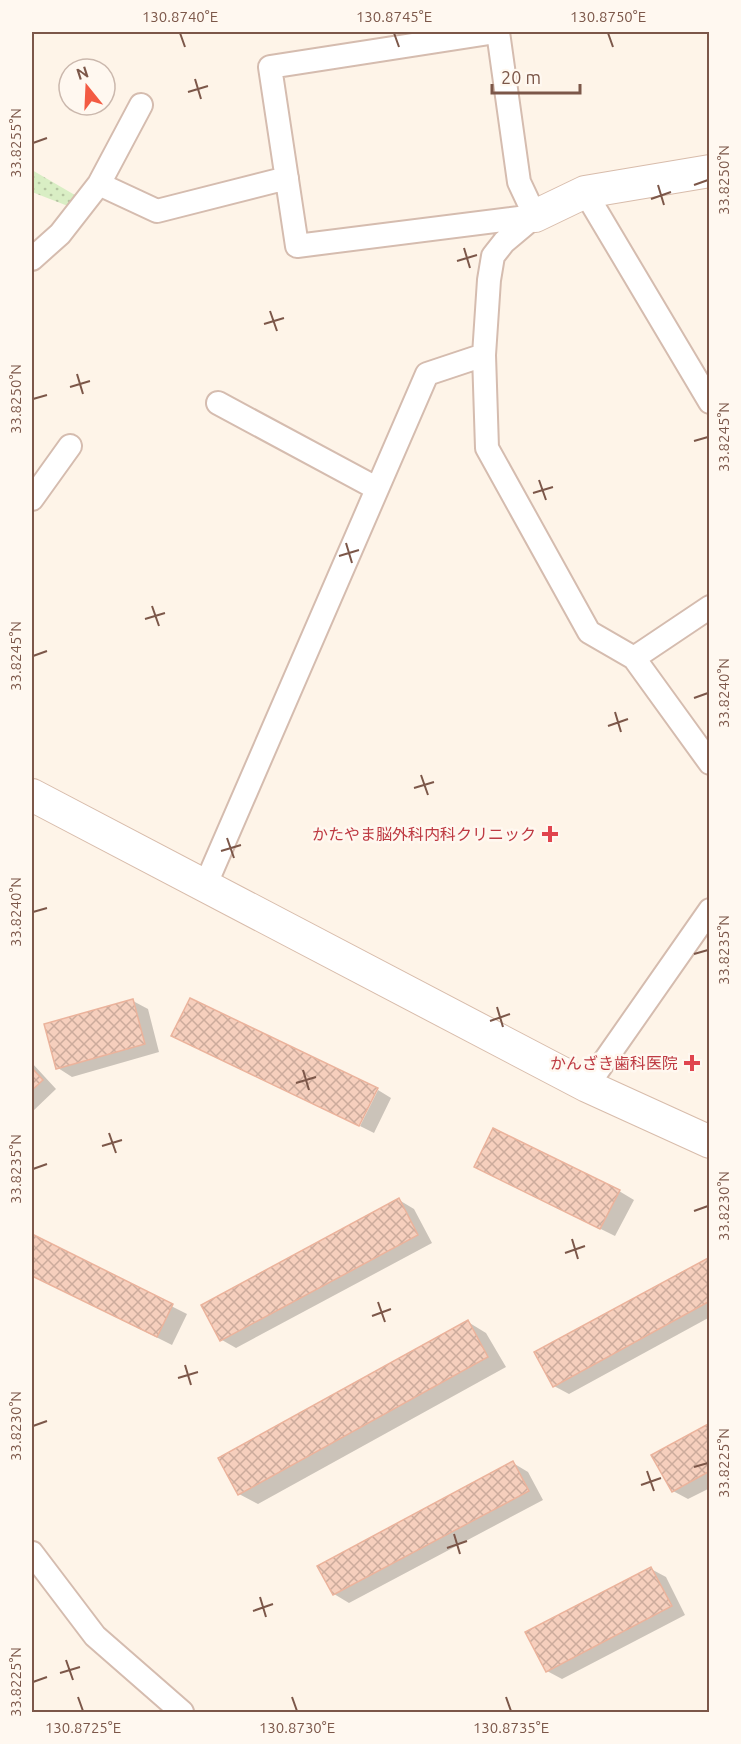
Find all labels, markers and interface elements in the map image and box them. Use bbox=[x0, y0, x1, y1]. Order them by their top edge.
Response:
text: 130.8740°E bbox=[142, 8, 218, 25]
text: 130.8745°E bbox=[356, 8, 432, 25]
text: 130.8750°E bbox=[570, 8, 646, 25]
north arrow bbox=[57, 57, 117, 117]
scale bar bbox=[492, 57, 580, 95]
text: N bbox=[74, 62, 91, 83]
text: 20 m bbox=[501, 67, 541, 87]
text: 33.8255°N bbox=[7, 108, 24, 178]
text: 33.8250°N bbox=[715, 145, 732, 215]
text: 33.8250°N bbox=[7, 364, 24, 434]
text: 33.8245°N bbox=[715, 402, 732, 472]
text: 33.8245°N bbox=[7, 621, 24, 691]
text: 33.8240°N bbox=[715, 658, 732, 728]
place label: かたやま脳外科内科クリニック bbox=[312, 825, 536, 843]
marker: かたやま脳外科内科クリニック bbox=[541, 825, 559, 843]
text: 33.8240°N bbox=[7, 877, 24, 947]
text: 33.8235°N bbox=[715, 915, 732, 985]
place label: かんざき歯科医院 bbox=[550, 1054, 678, 1072]
marker: かんざき歯科医院 bbox=[683, 1054, 701, 1072]
text: 33.8235°N bbox=[7, 1134, 24, 1204]
text: 33.8230°N bbox=[715, 1171, 732, 1241]
text: 33.8230°N bbox=[7, 1391, 24, 1461]
text: 33.8225°N bbox=[715, 1428, 732, 1498]
text: 33.8225°N bbox=[7, 1647, 24, 1717]
text: 130.8725°E bbox=[45, 1719, 121, 1736]
text: 130.8730°E bbox=[259, 1719, 335, 1736]
text: 130.8735°E bbox=[473, 1719, 549, 1736]

